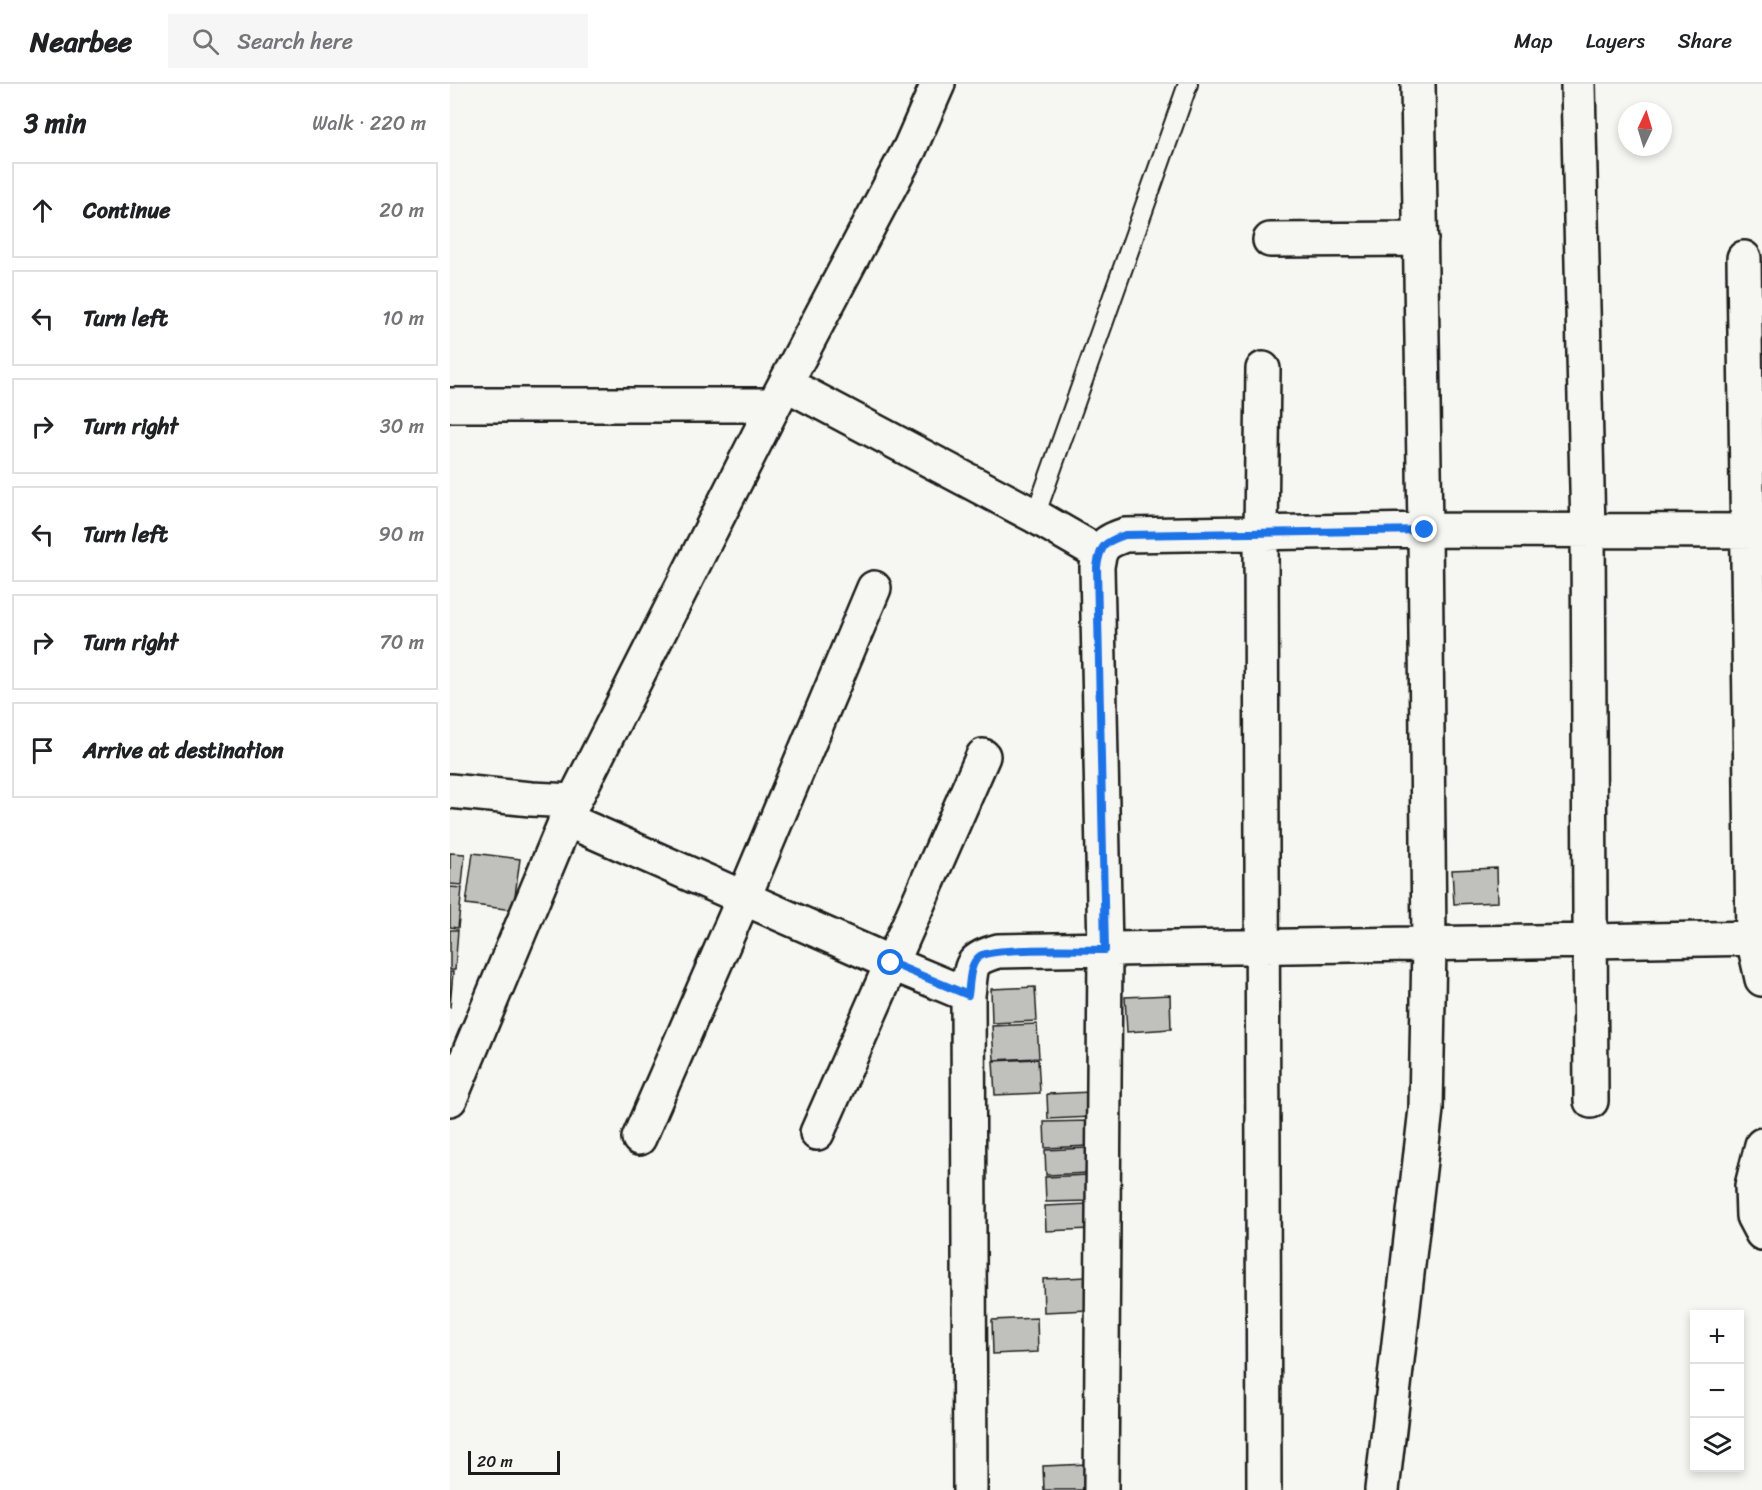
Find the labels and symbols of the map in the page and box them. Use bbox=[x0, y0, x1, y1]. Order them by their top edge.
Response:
north arrow bbox=[1618, 102, 1672, 156]
route end bbox=[1411, 516, 1437, 542]
route start bbox=[877, 949, 903, 975]
scale bar bbox=[468, 1448, 560, 1476]

